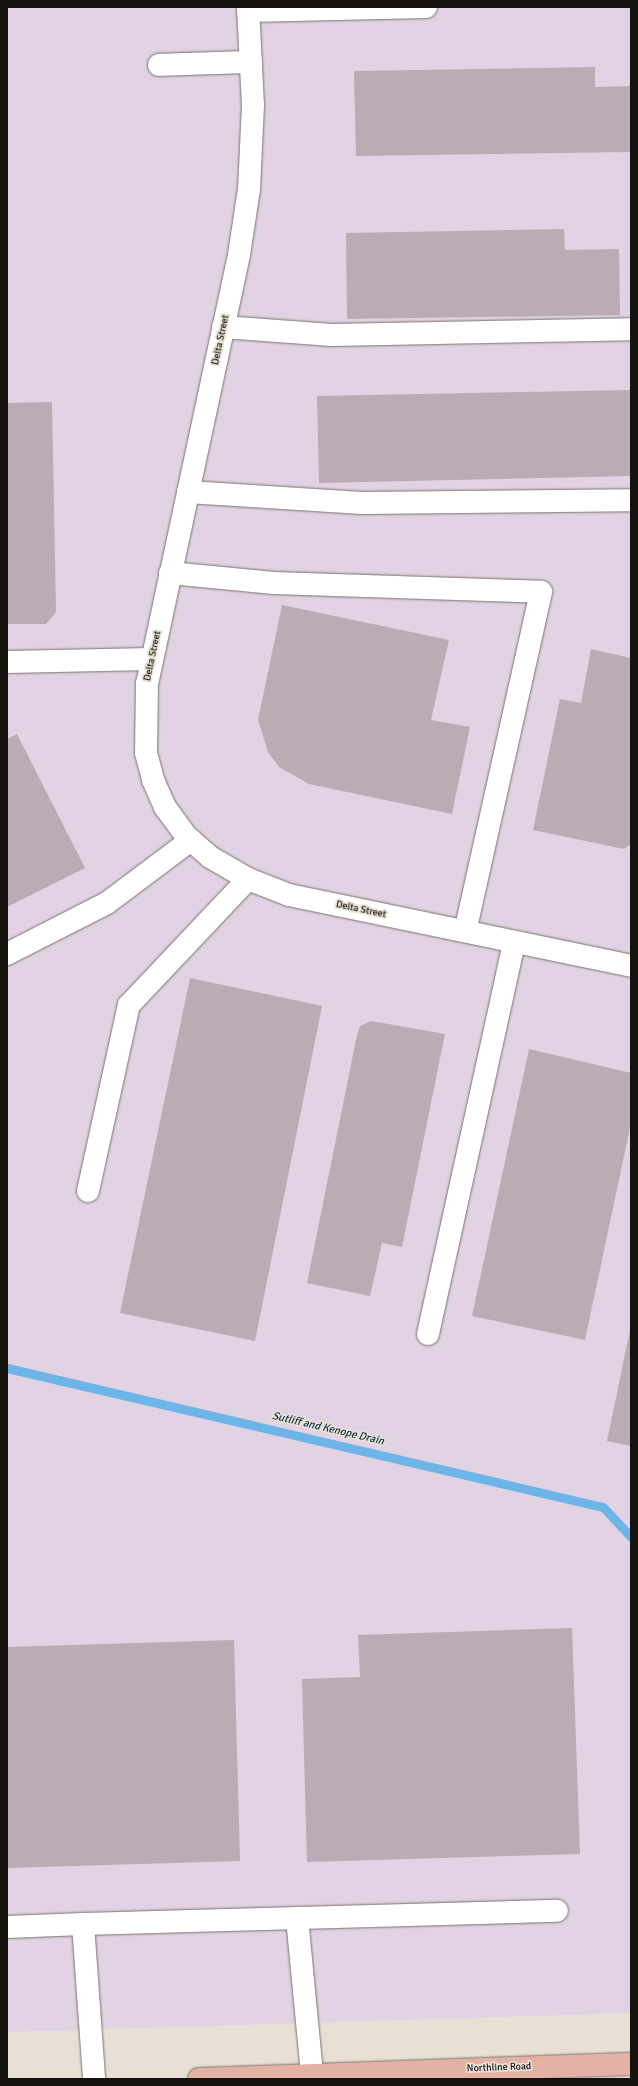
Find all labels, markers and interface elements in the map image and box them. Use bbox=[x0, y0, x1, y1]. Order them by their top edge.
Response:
street label: Delta Street bbox=[210, 314, 232, 366]
street label: Delta Street bbox=[142, 630, 164, 682]
street label: Delta Street bbox=[335, 899, 387, 921]
water label: Sutliff and Kenope Drain bbox=[271, 1410, 385, 1448]
street label: Northline Road bbox=[467, 2061, 531, 2075]

